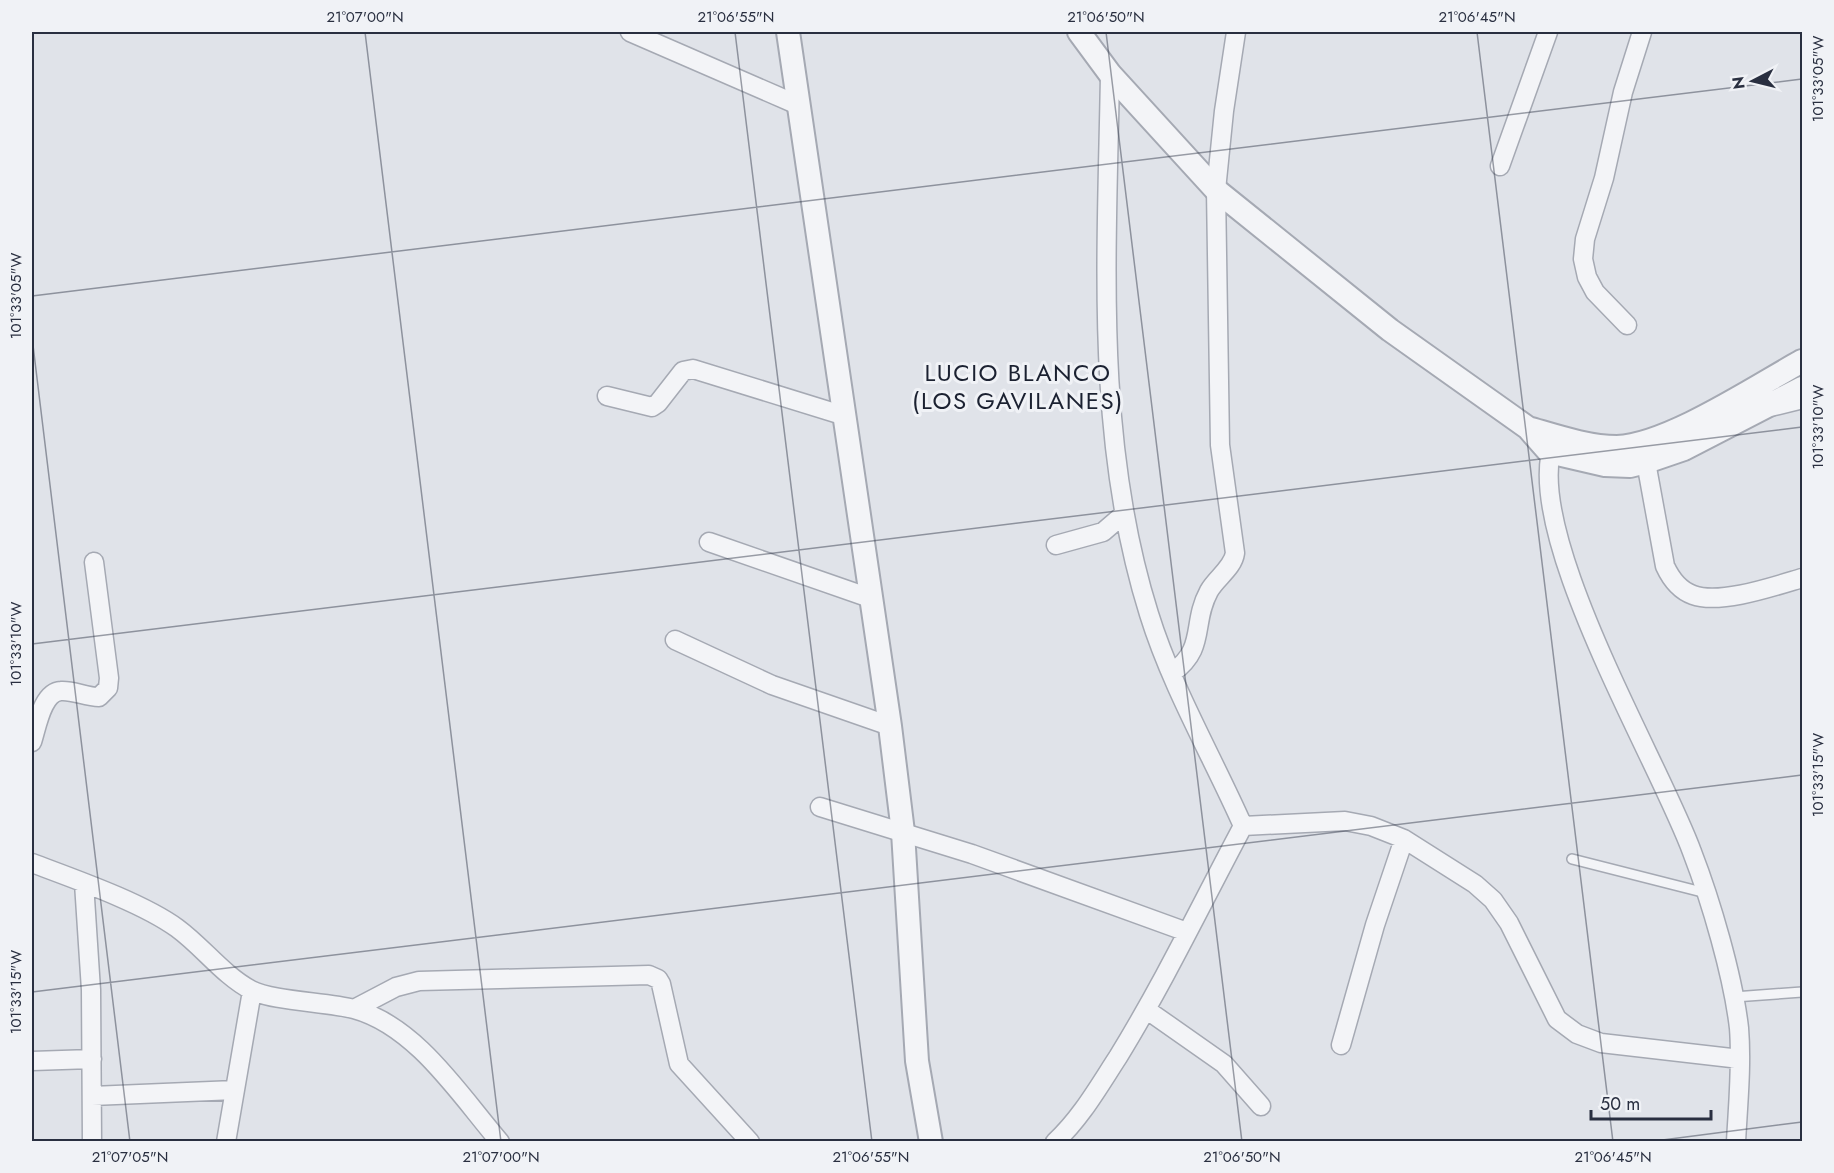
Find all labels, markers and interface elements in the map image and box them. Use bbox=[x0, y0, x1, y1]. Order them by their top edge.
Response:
text: 21°07'00"N bbox=[326, 6, 404, 28]
text: 21°06'55"N bbox=[698, 6, 774, 28]
text: 21°06'50"N bbox=[1067, 6, 1145, 28]
text: 21°06'45"N bbox=[1438, 6, 1516, 28]
text: 101°33'05"W bbox=[1807, 36, 1829, 122]
north arrow bbox=[1723, 51, 1783, 111]
text: N bbox=[1726, 75, 1751, 90]
text: 101°33'05"W bbox=[5, 253, 27, 339]
district label: LUCIO BLANCO (LOS GAVILANES) bbox=[912, 355, 1124, 418]
text: 101°33'10"W bbox=[1807, 384, 1829, 469]
text: 101°33'10"W bbox=[5, 601, 27, 686]
text: 101°33'15"W bbox=[1807, 733, 1829, 817]
text: 101°33'15"W bbox=[5, 950, 27, 1034]
scale bar bbox=[1591, 1083, 1711, 1121]
text: 50 m bbox=[1600, 1091, 1640, 1117]
text: 21°07'05"N bbox=[92, 1146, 168, 1168]
text: 21°07'00"N bbox=[462, 1146, 540, 1168]
text: 21°06'55"N bbox=[833, 1146, 909, 1168]
text: 21°06'50"N bbox=[1203, 1146, 1281, 1168]
text: 21°06'45"N bbox=[1574, 1146, 1652, 1168]

